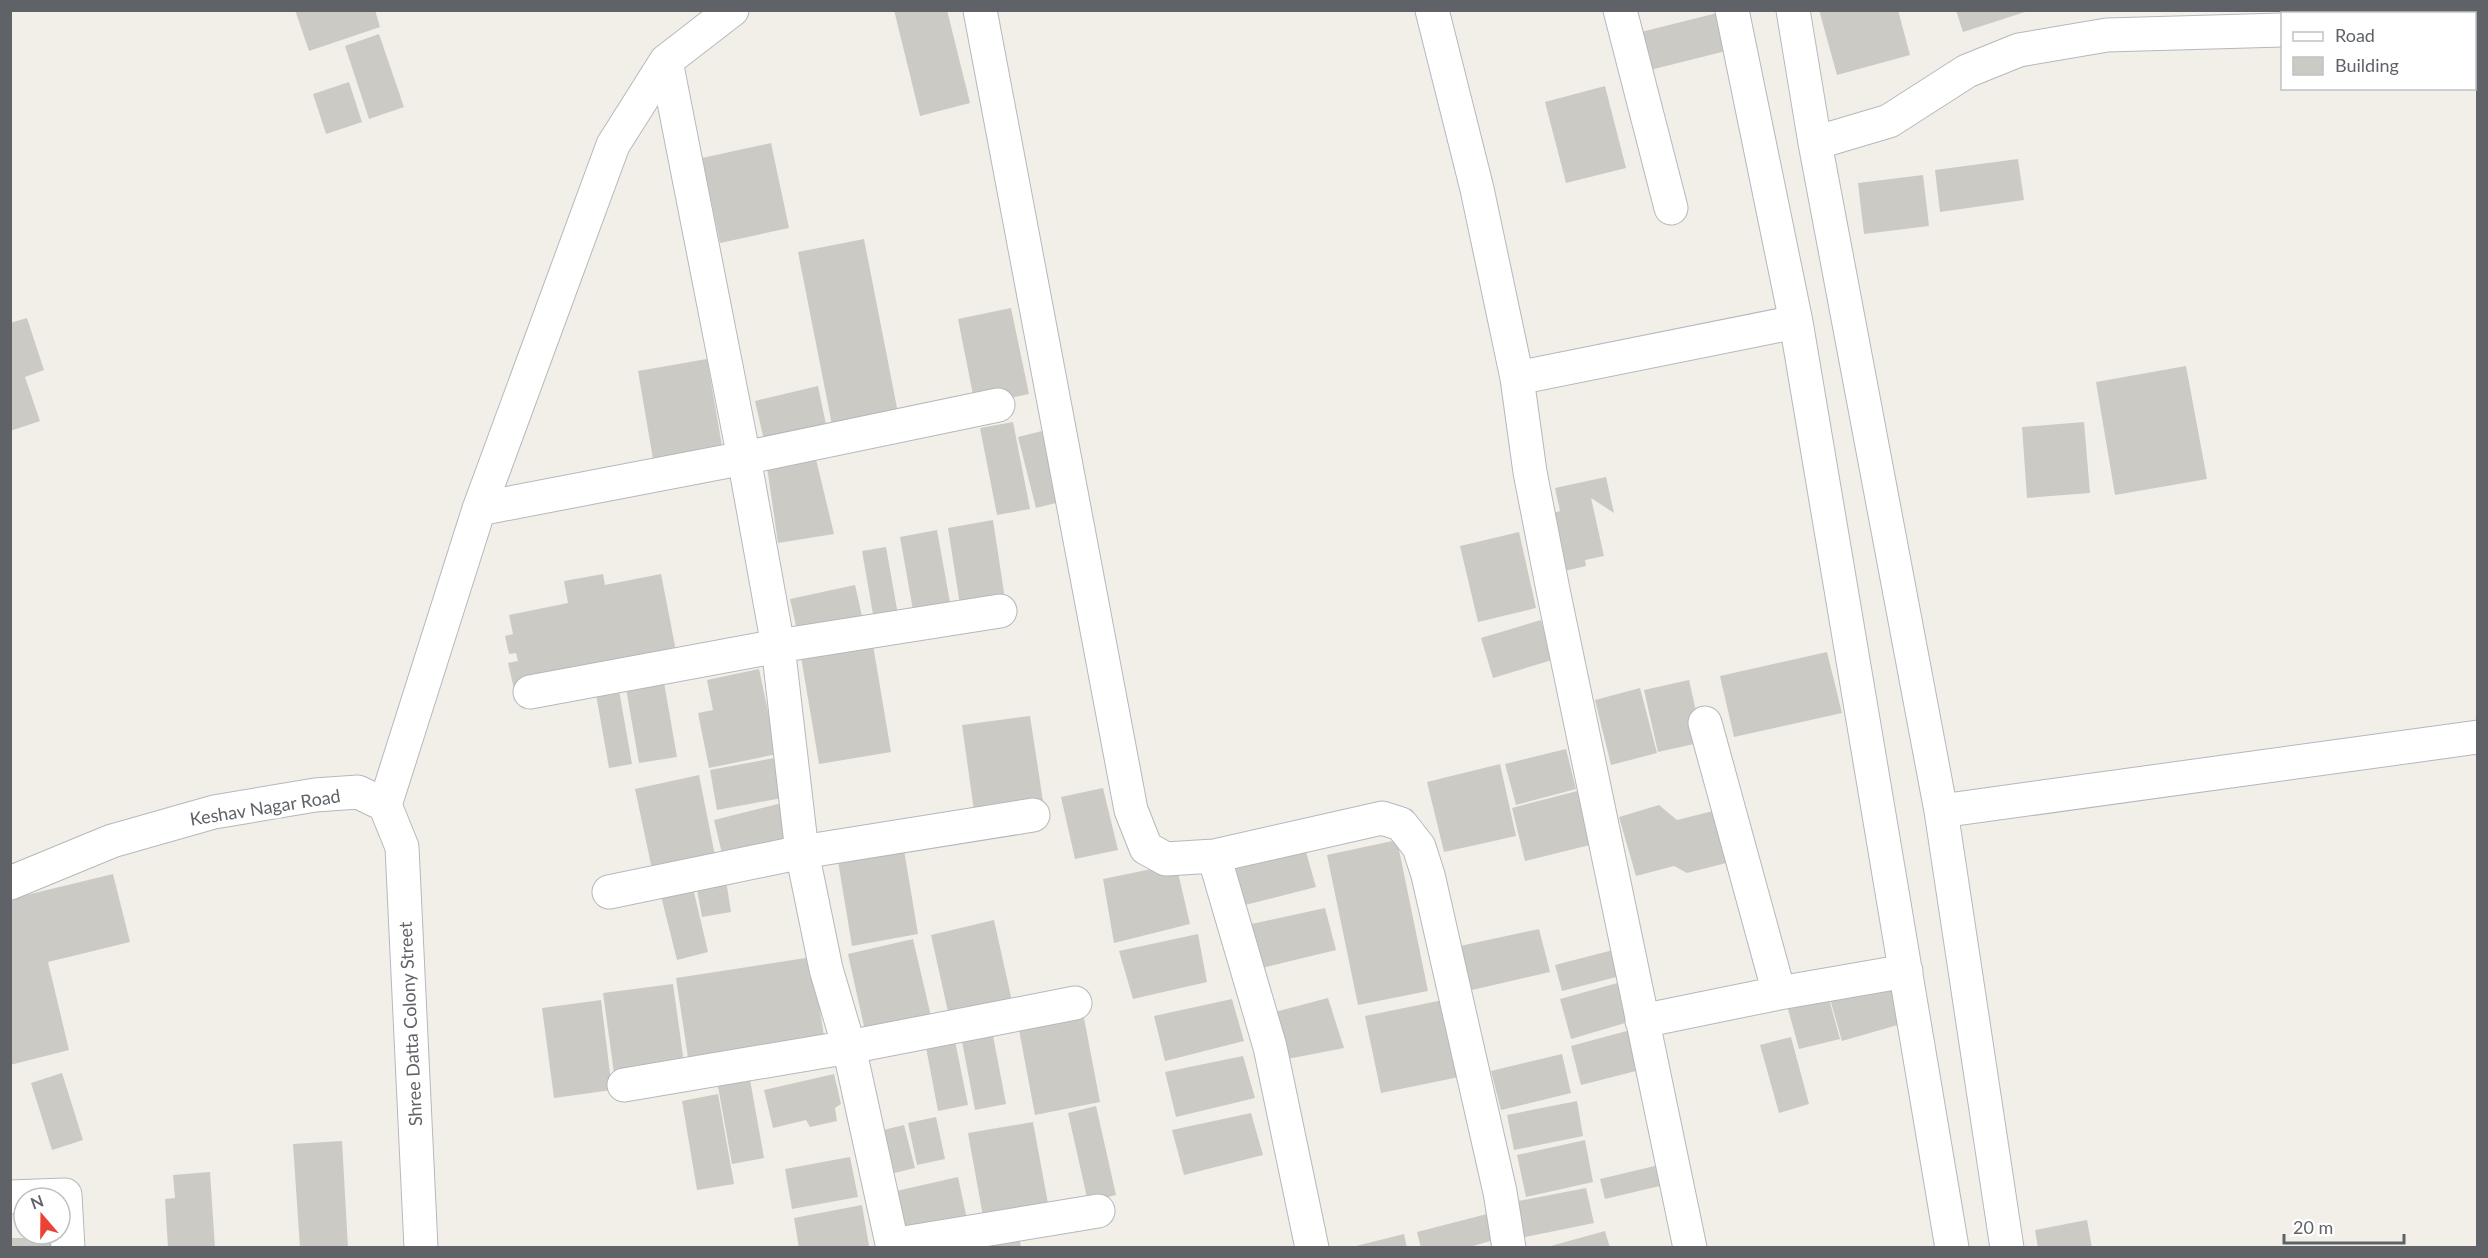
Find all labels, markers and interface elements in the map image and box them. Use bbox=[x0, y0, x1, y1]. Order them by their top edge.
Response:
legend bbox=[2281, 12, 2476, 90]
text: Road bbox=[2335, 24, 2375, 46]
text: Building bbox=[2335, 54, 2399, 76]
street label: Keshav Nagar Road bbox=[188, 784, 342, 830]
street label: Shree Datta Colony Street bbox=[394, 921, 426, 1127]
north arrow bbox=[12, 1186, 72, 1246]
text: N bbox=[28, 1190, 46, 1212]
scale bar bbox=[2284, 1207, 2404, 1245]
text: 20 m bbox=[2293, 1216, 2333, 1238]

